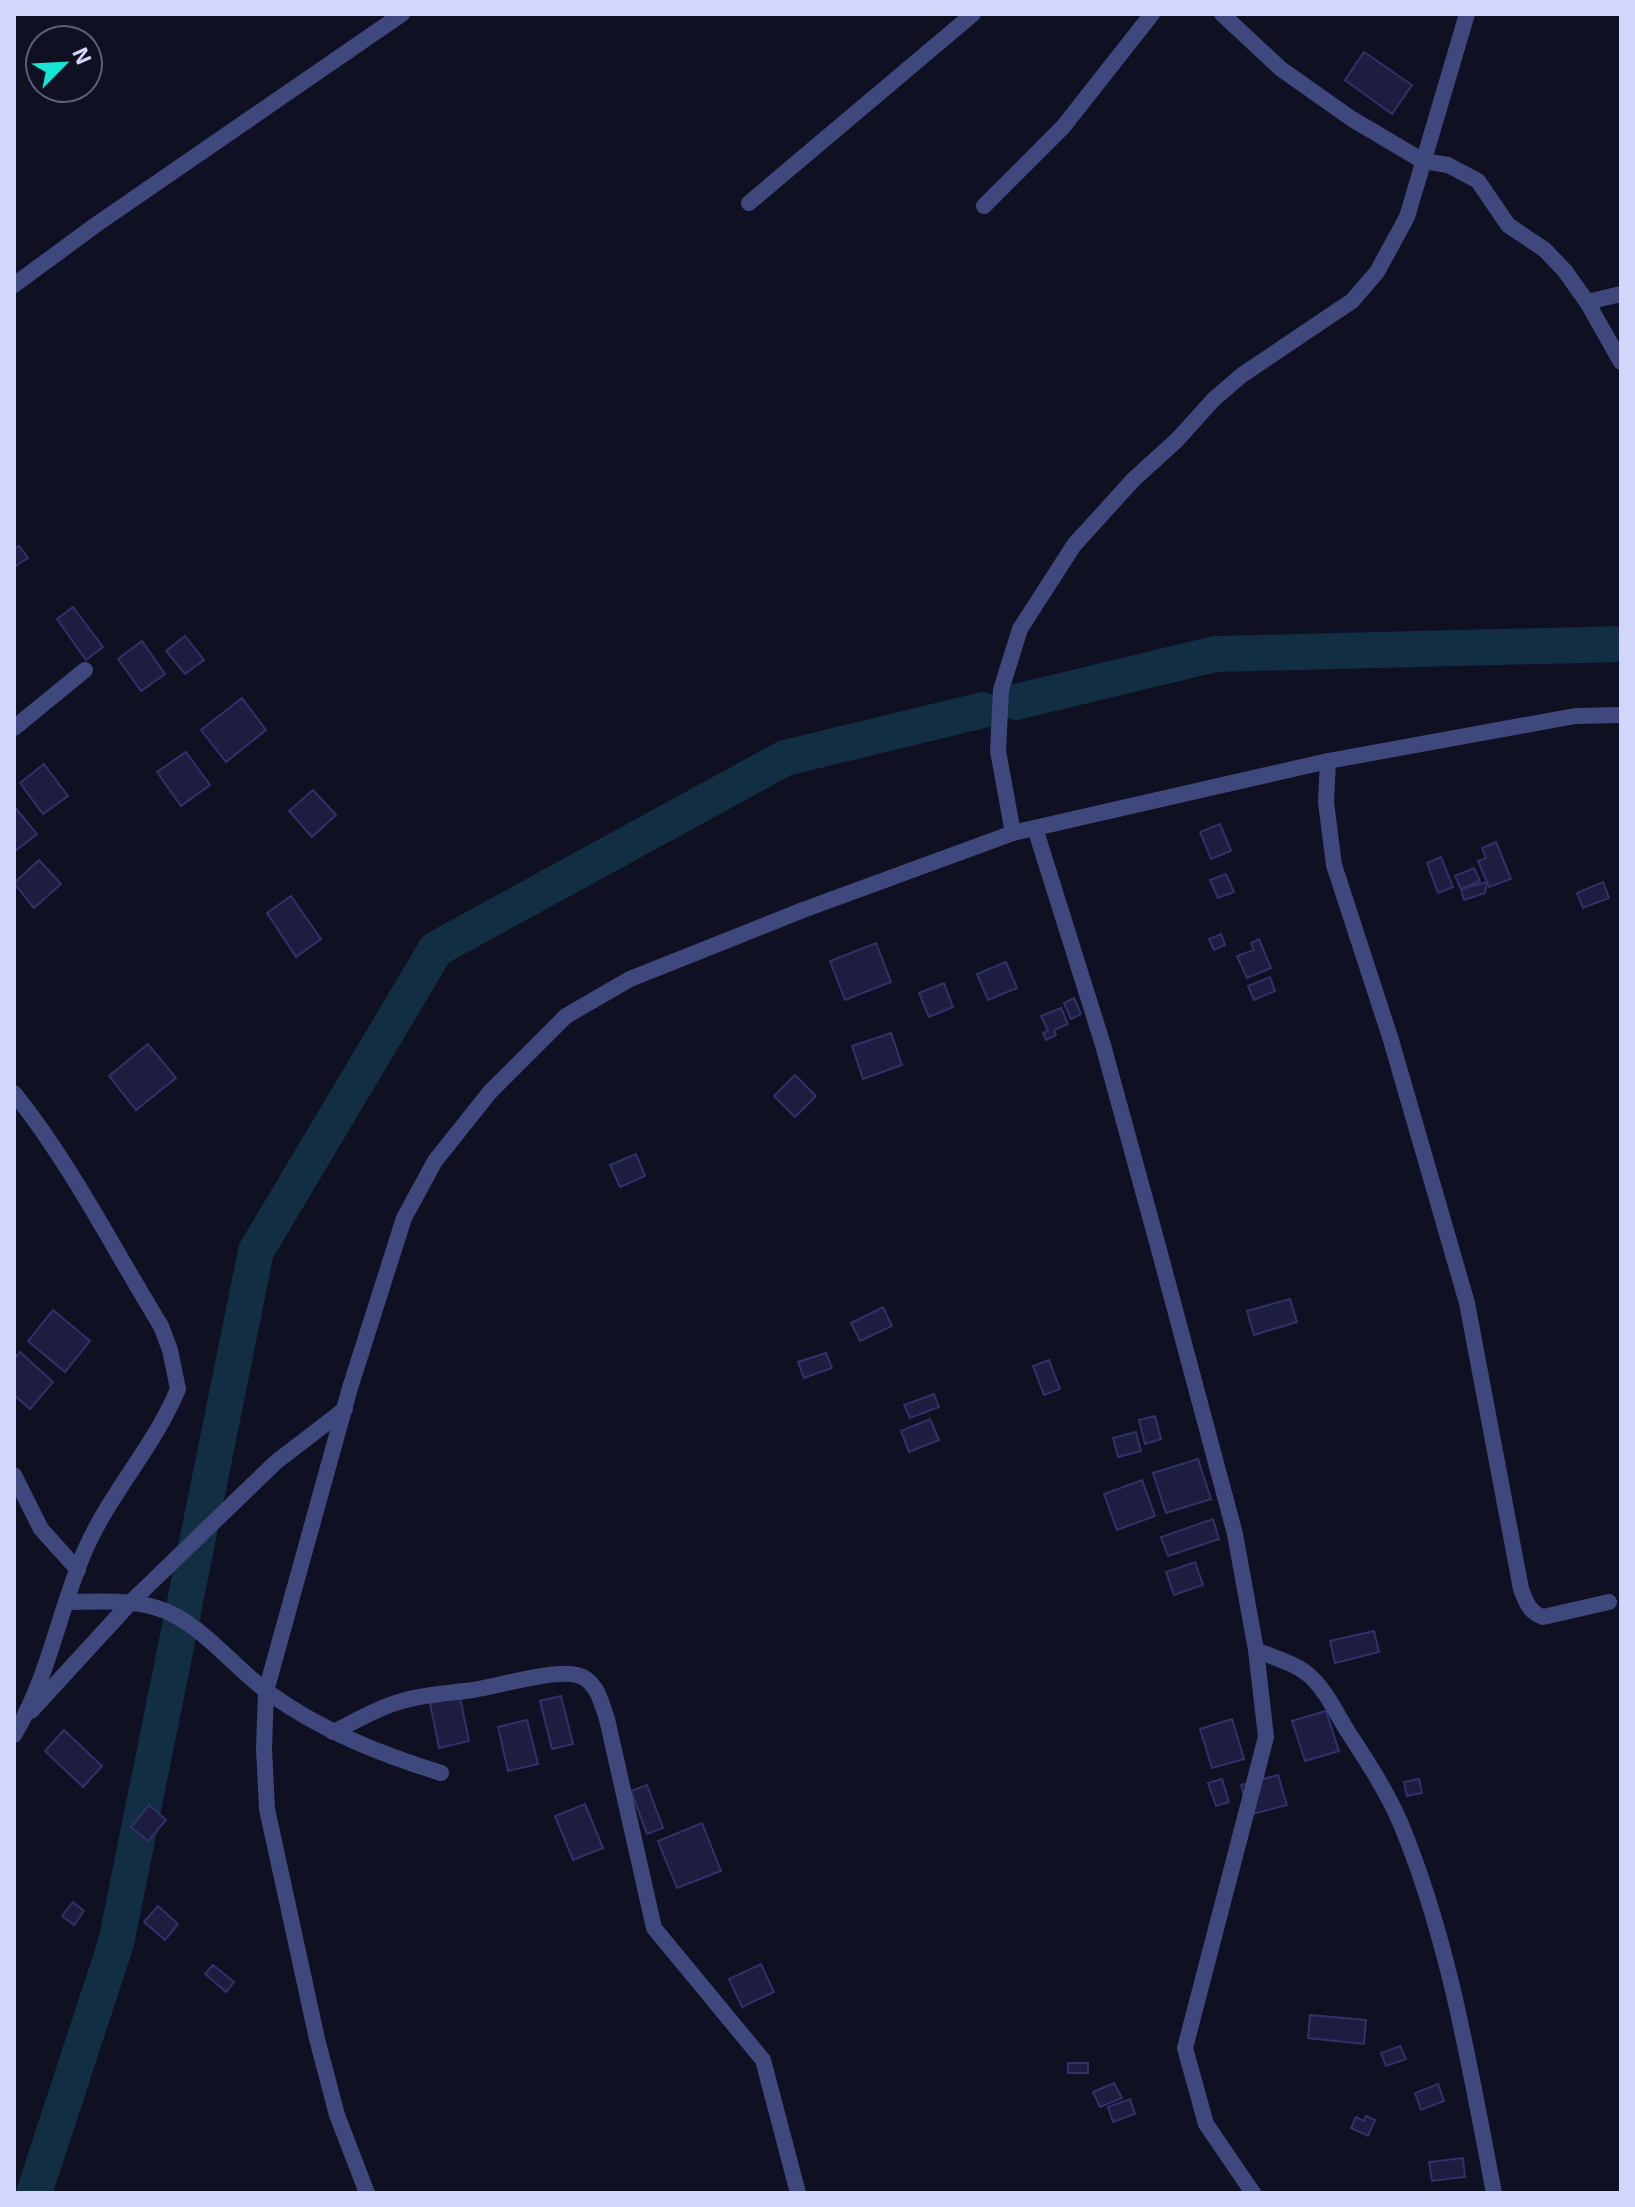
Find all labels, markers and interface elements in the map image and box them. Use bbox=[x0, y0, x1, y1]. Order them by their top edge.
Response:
north arrow bbox=[24, 24, 104, 104]
text: N bbox=[68, 43, 98, 68]

